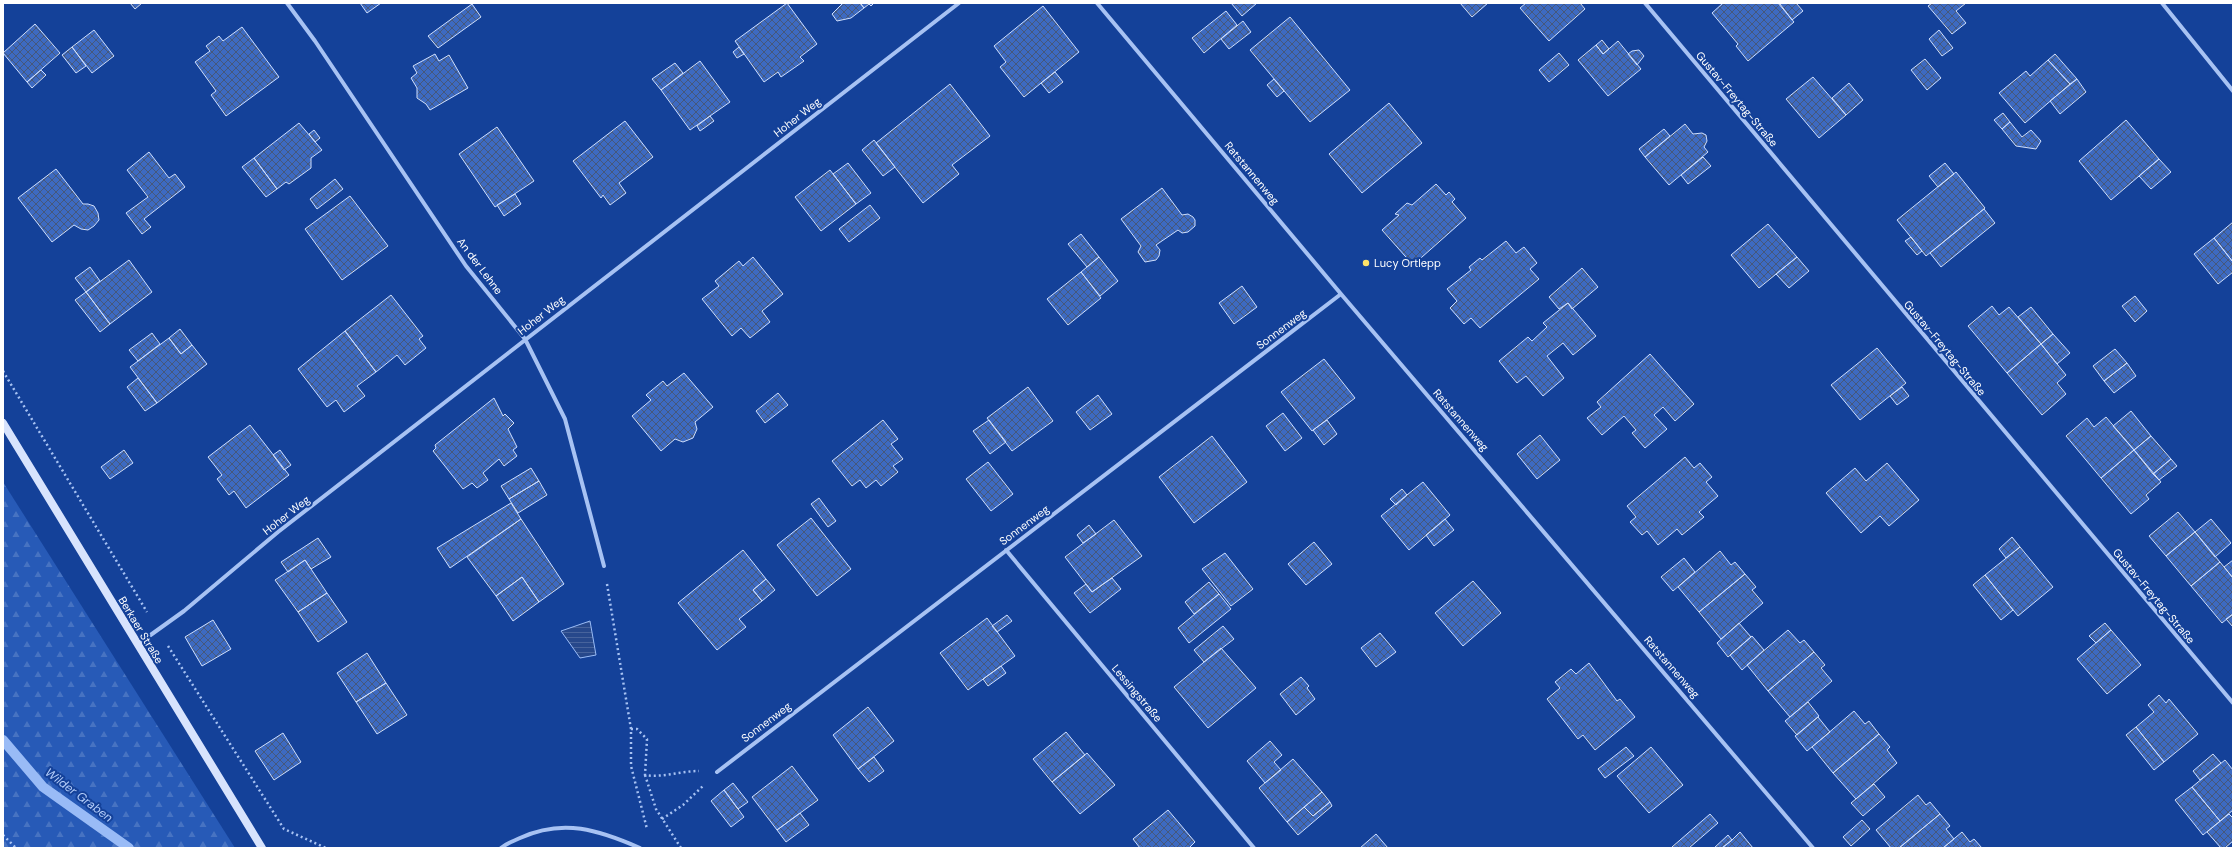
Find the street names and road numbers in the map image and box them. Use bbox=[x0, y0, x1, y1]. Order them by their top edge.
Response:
street label: Gustav-Freytag-Straße bbox=[1693, 48, 1781, 150]
street label: Hoher Weg bbox=[771, 94, 823, 140]
street label: Ratstannenweg bbox=[1222, 139, 1282, 207]
street label: An der Lehne bbox=[454, 235, 506, 297]
street label: Hoher Weg bbox=[515, 292, 567, 338]
street label: Gustav-Freytag-Straße bbox=[1901, 297, 1989, 399]
street label: Sonnenweg bbox=[1253, 306, 1309, 352]
street label: Ratstannenweg bbox=[1430, 386, 1492, 454]
street label: Hoher Weg bbox=[260, 492, 312, 538]
street label: Sonnenweg bbox=[996, 502, 1052, 548]
street label: Gustav-Freytag-Straße bbox=[2110, 545, 2198, 647]
street label: Berkaer Straße bbox=[115, 594, 167, 666]
street label: Ratstannenweg bbox=[1641, 633, 1703, 701]
street label: Lessingstraße bbox=[1109, 661, 1165, 725]
street label: Sonnenweg bbox=[738, 699, 794, 745]

